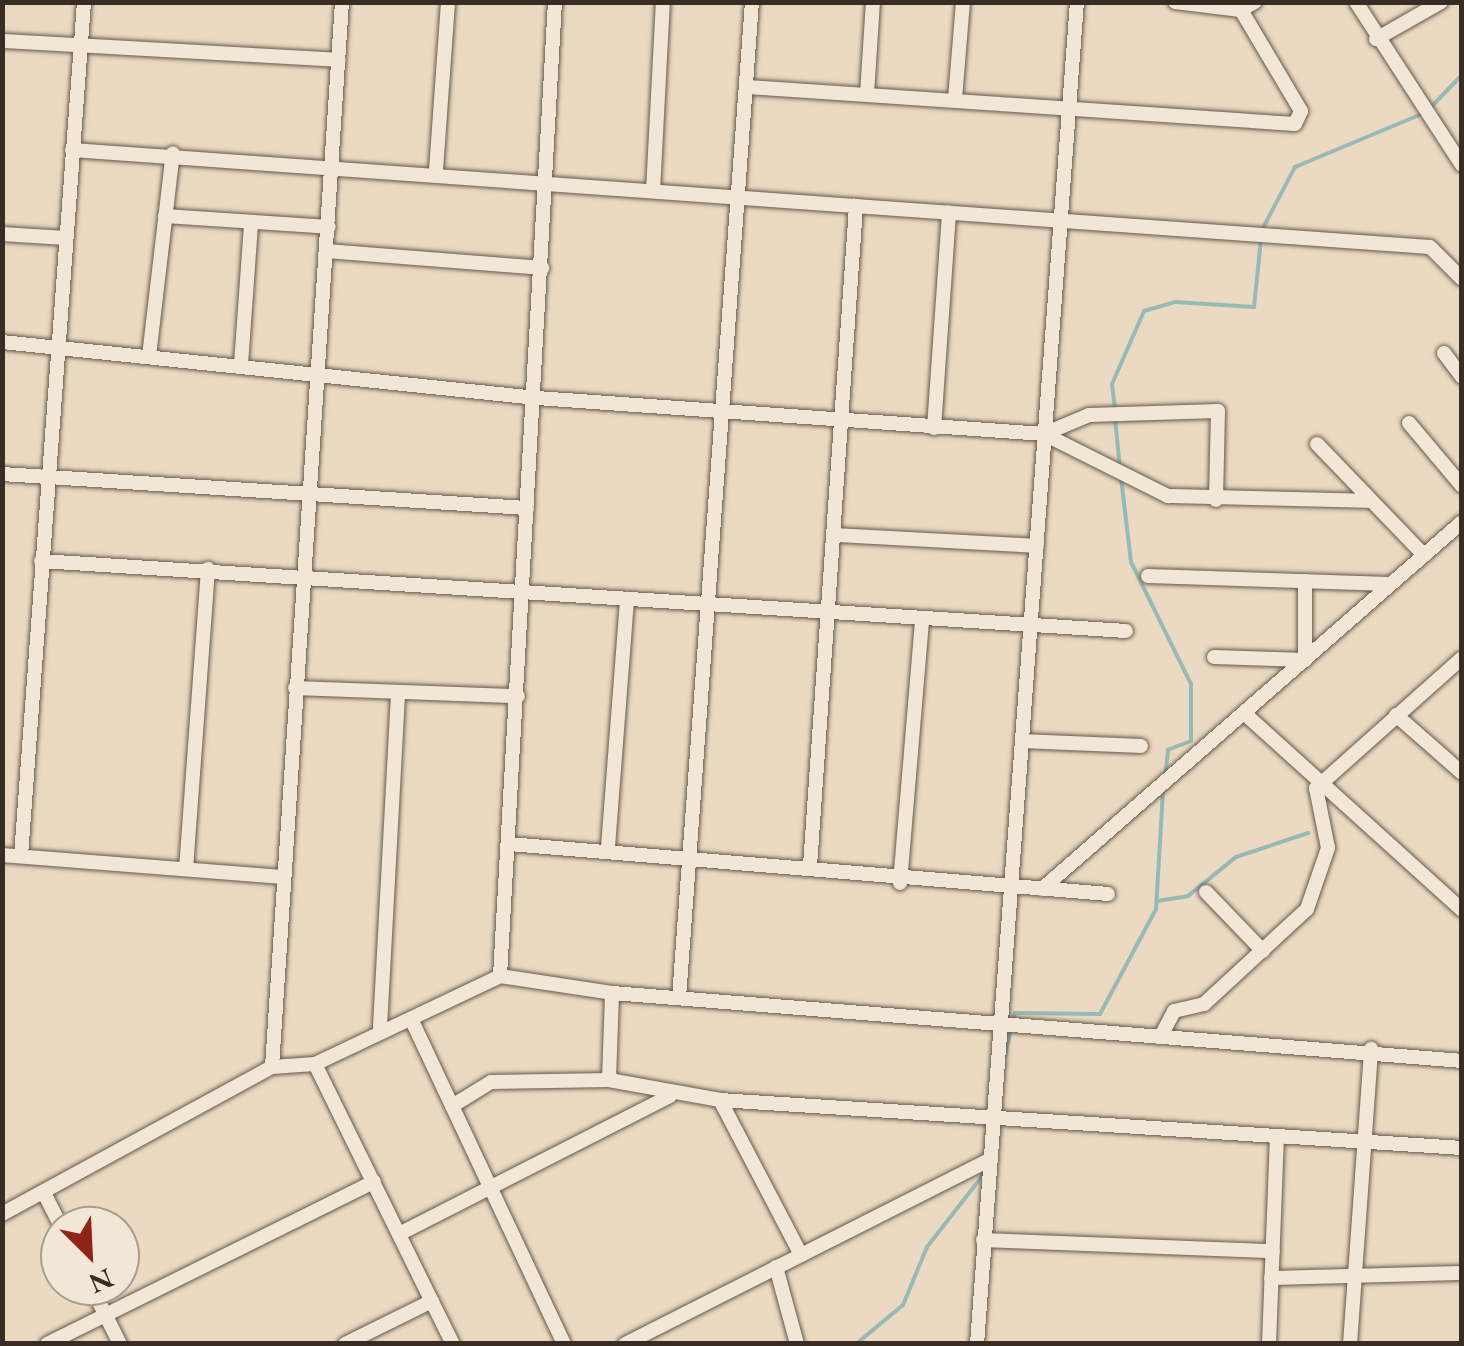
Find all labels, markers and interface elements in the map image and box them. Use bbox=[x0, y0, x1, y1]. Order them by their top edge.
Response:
north arrow bbox=[40, 1206, 140, 1306]
text: N bbox=[84, 1261, 119, 1303]

